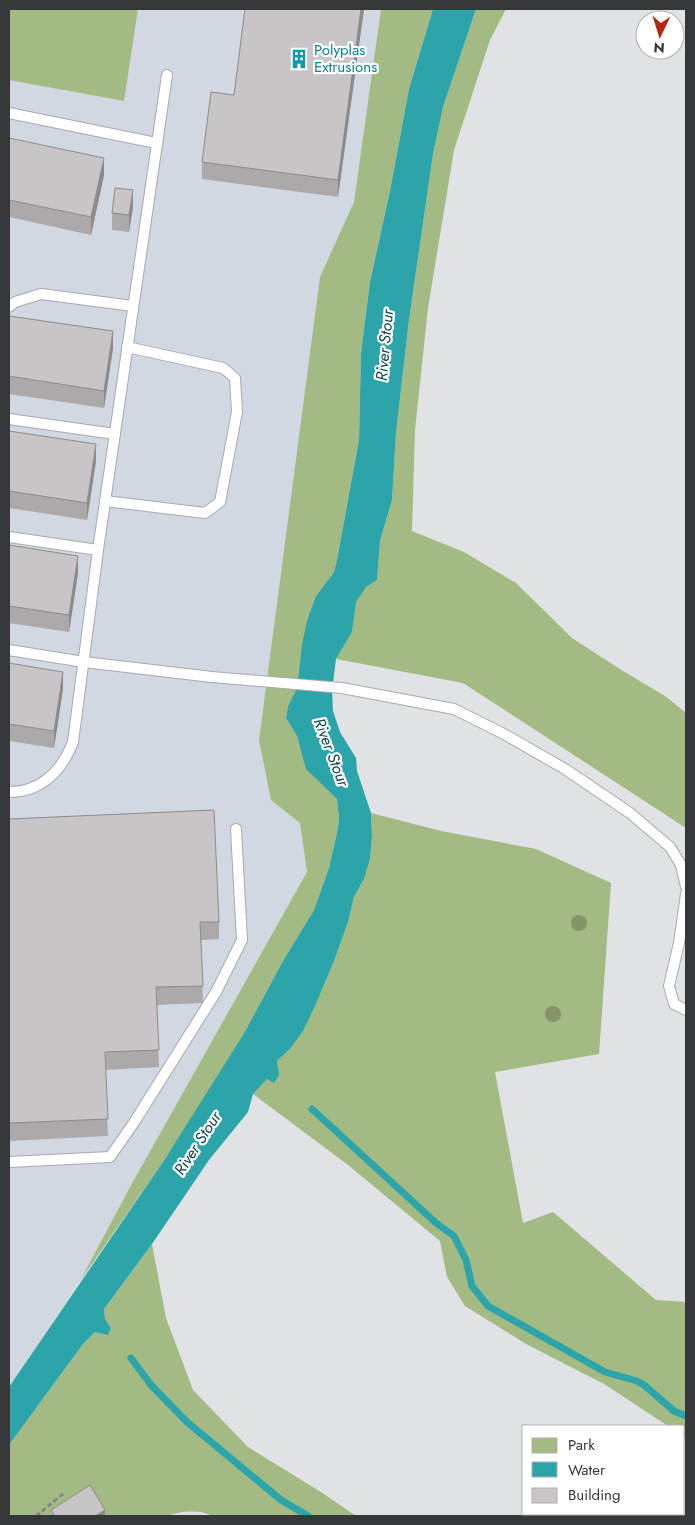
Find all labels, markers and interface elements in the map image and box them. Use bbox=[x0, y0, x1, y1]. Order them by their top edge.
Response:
north arrow bbox=[635, 10, 685, 60]
text: N bbox=[653, 38, 665, 58]
place label: Polyplas Extrusions bbox=[314, 39, 377, 78]
building icon: Polyplas Extrusions bbox=[288, 48, 310, 70]
water label: River Stour bbox=[370, 307, 399, 382]
water label: River Stour bbox=[308, 715, 356, 791]
water label: River Stour bbox=[168, 1106, 227, 1180]
legend bbox=[522, 1425, 685, 1515]
text: Park bbox=[568, 1434, 595, 1456]
text: Water bbox=[568, 1459, 606, 1481]
text: Building bbox=[568, 1484, 620, 1506]

